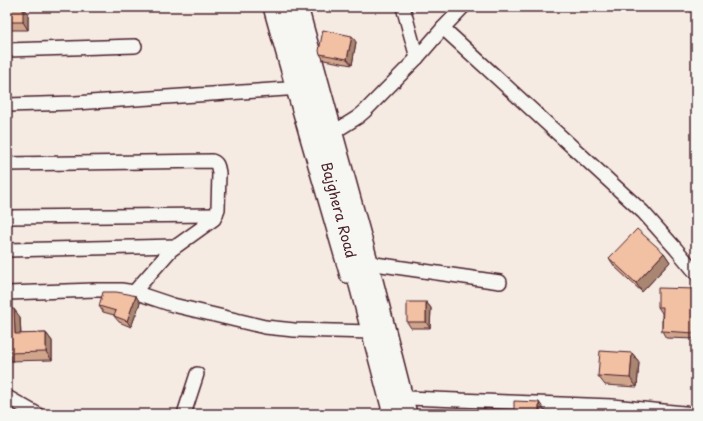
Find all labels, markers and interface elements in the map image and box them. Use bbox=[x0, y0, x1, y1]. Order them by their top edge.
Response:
street label: Bajghera Road bbox=[316, 160, 362, 260]

